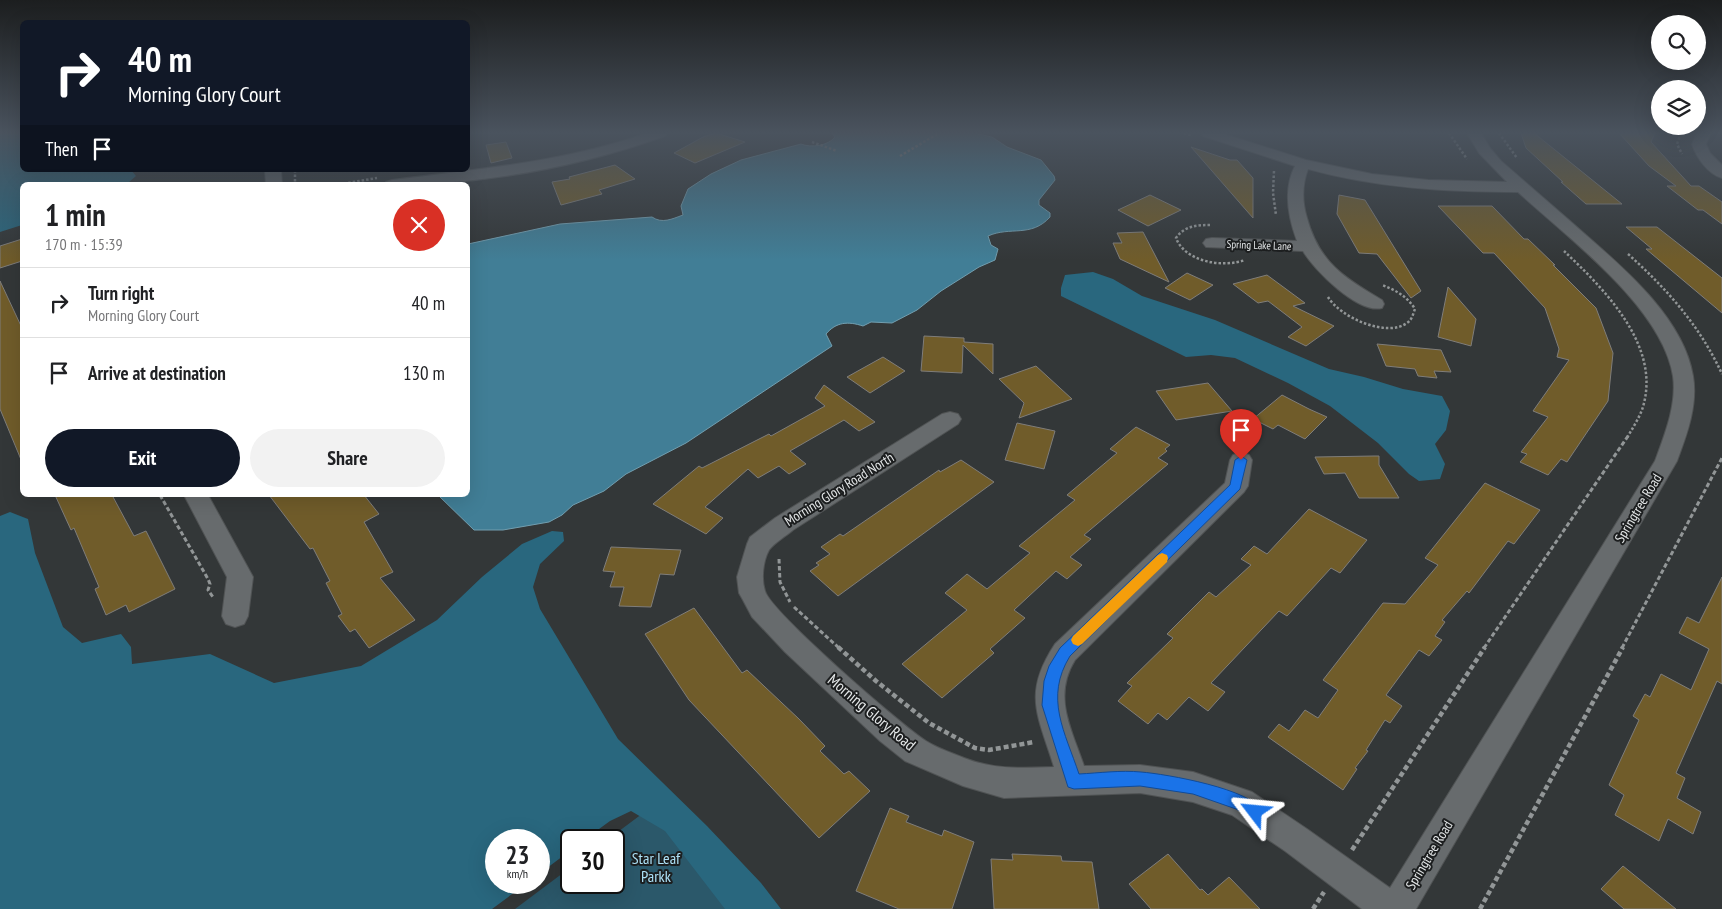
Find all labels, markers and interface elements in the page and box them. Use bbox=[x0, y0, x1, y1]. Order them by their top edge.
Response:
map controls bbox=[1651, 15, 1706, 135]
button: search bbox=[1651, 15, 1706, 70]
text: 40 m bbox=[128, 36, 192, 82]
icon: right bbox=[45, 40, 110, 105]
text: Morning Glory Court bbox=[128, 80, 281, 108]
button: layers bbox=[1651, 80, 1706, 135]
icon: arrive bbox=[88, 135, 116, 163]
text: Then bbox=[45, 137, 78, 161]
text: 1 min bbox=[45, 195, 106, 234]
button: close bbox=[393, 199, 445, 251]
text: 170 m · 15:39 bbox=[45, 234, 123, 254]
street label: Spring Lake Lane bbox=[1226, 237, 1292, 253]
text: Turn right bbox=[88, 281, 154, 305]
icon: right bbox=[45, 289, 73, 317]
text: 40 m bbox=[412, 291, 445, 315]
text: Morning Glory Court bbox=[88, 305, 199, 325]
icon: arrive bbox=[45, 359, 73, 387]
text: Arrive at destination bbox=[88, 361, 226, 385]
text: 130 m bbox=[403, 361, 445, 385]
pin bbox=[1220, 409, 1262, 460]
icon: arrive bbox=[1227, 416, 1255, 444]
button: Exit bbox=[45, 429, 240, 487]
button: Share bbox=[250, 429, 445, 487]
street label: Morning Glory Road North bbox=[781, 448, 897, 530]
street label: Springtree Road bbox=[1610, 470, 1666, 546]
street label: Morning Glory Road bbox=[824, 669, 920, 755]
position arrow bbox=[1228, 785, 1280, 837]
street label: Springtree Road bbox=[1401, 817, 1457, 893]
speed limit sign: 30 bbox=[560, 829, 625, 894]
text: 23 bbox=[506, 839, 529, 871]
park label: Star Leaf Parkk bbox=[632, 848, 681, 886]
text: km/h bbox=[507, 866, 528, 881]

